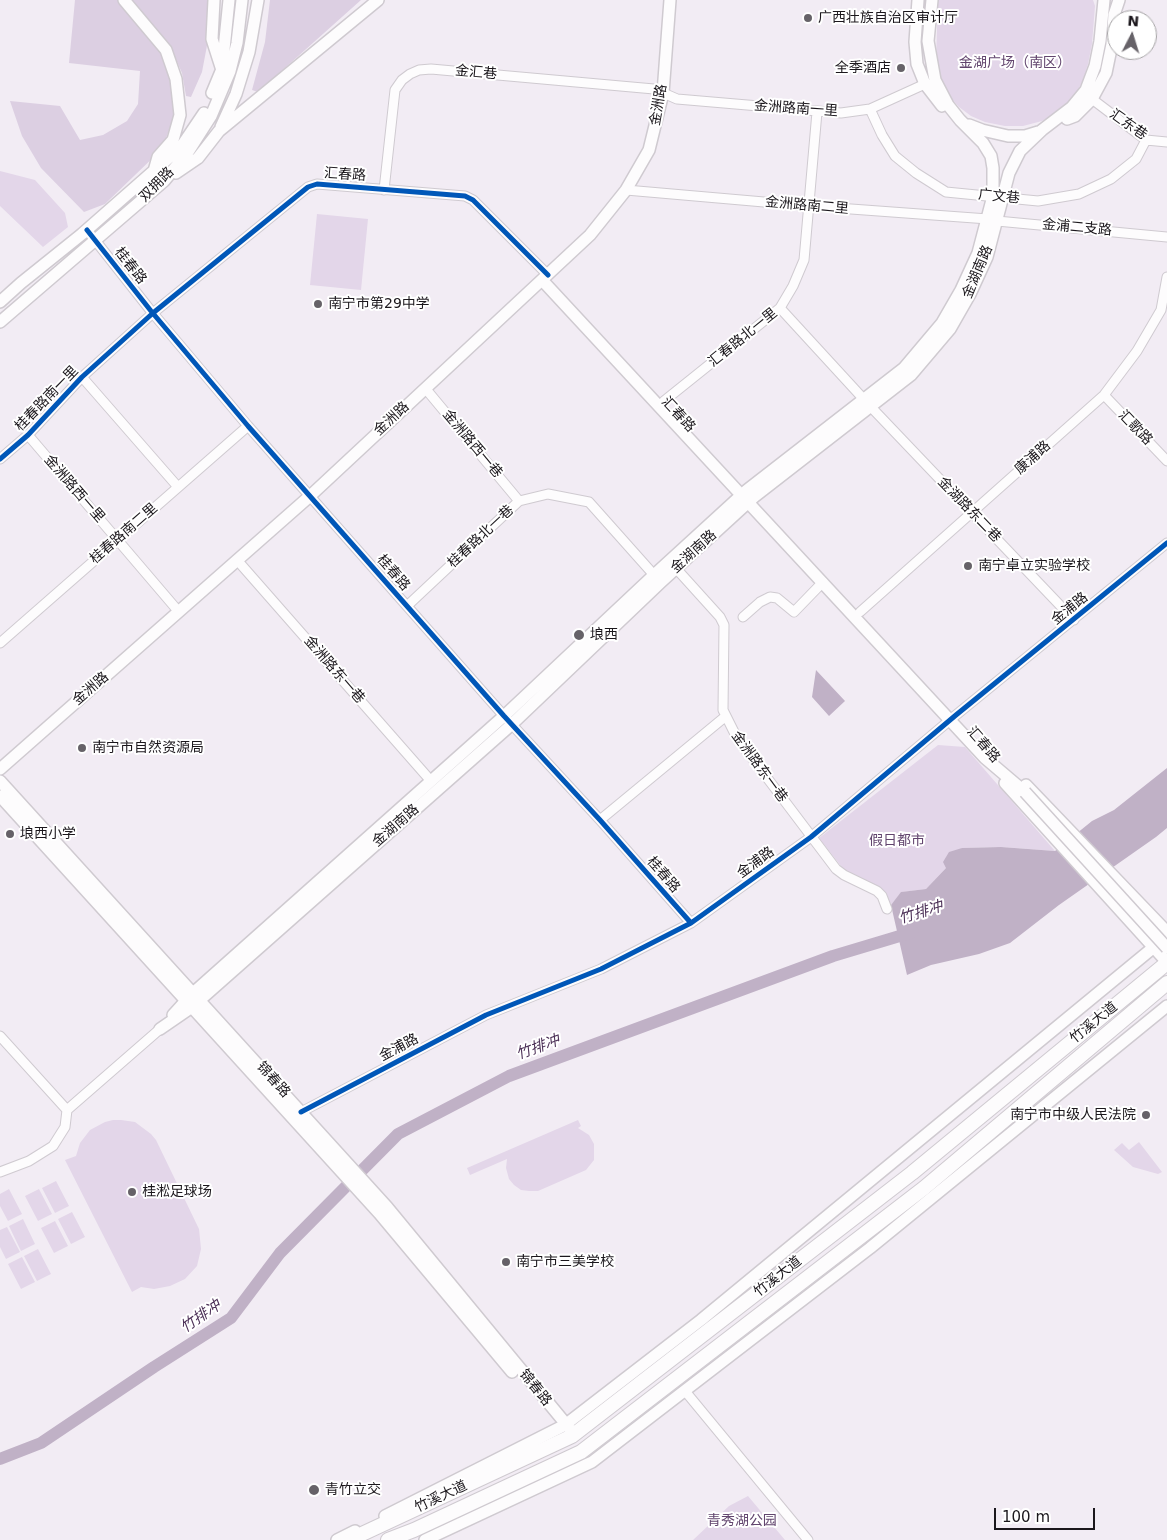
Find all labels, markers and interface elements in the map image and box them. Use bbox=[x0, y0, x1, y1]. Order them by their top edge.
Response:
place label: 广西壮族自治区审计厅 bbox=[818, 10, 958, 26]
north arrow bbox=[1107, 10, 1157, 60]
marker: 广西壮族自治区审计厅 bbox=[802, 12, 814, 24]
text: N bbox=[1127, 13, 1140, 30]
park label: 金湖广场（南区） bbox=[959, 55, 1071, 71]
place label: 全季酒店 bbox=[835, 60, 891, 76]
marker: 全季酒店 bbox=[895, 62, 907, 74]
street label: 金汇巷 bbox=[454, 63, 498, 83]
street label: 金洲路 bbox=[647, 83, 671, 127]
street label: 金洲路南一里 bbox=[754, 98, 838, 120]
street label: 汇东巷 bbox=[1106, 106, 1150, 144]
street label: 双拥路 bbox=[136, 164, 178, 206]
street label: 汇春路 bbox=[323, 165, 367, 185]
street label: 广文巷 bbox=[977, 186, 1021, 208]
street label: 金洲路南二里 bbox=[764, 194, 850, 218]
street label: 金浦二支路 bbox=[1041, 217, 1113, 239]
street label: 金湖南路 bbox=[959, 243, 997, 301]
street label: 桂春路 bbox=[110, 244, 150, 288]
place label: 南宁市第29中学 bbox=[328, 296, 430, 312]
marker: 南宁市第29中学 bbox=[312, 298, 324, 310]
street label: 汇春路北一里 bbox=[705, 305, 781, 371]
street label: 桂春路南一里 bbox=[12, 363, 82, 435]
street label: 汇春路 bbox=[658, 394, 698, 436]
street label: 金洲路 bbox=[371, 399, 413, 439]
street label: 金洲路西一巷 bbox=[439, 406, 505, 482]
street label: 汇歌路 bbox=[1114, 407, 1156, 449]
street label: 康浦路 bbox=[1012, 438, 1054, 478]
street label: 金洲路西一里 bbox=[40, 452, 108, 526]
street label: 金湖路东二巷 bbox=[934, 474, 1004, 546]
street label: 桂春路南二里 bbox=[87, 500, 161, 568]
street label: 桂春路北一巷 bbox=[445, 502, 517, 572]
street label: 金湖南路 bbox=[668, 527, 720, 577]
street label: 桂春路 bbox=[373, 552, 413, 594]
place label: 南宁卓立实验学校 bbox=[978, 558, 1090, 574]
marker: 南宁卓立实验学校 bbox=[962, 560, 974, 572]
street label: 金浦路 bbox=[1048, 589, 1092, 629]
place label: 埌西 bbox=[590, 627, 618, 643]
marker: 埌西 bbox=[572, 628, 586, 642]
street label: 金洲路东一巷 bbox=[300, 633, 368, 707]
street label: 金洲路 bbox=[70, 669, 112, 709]
street label: 汇春路 bbox=[963, 724, 1003, 766]
street label: 金洲路东一巷 bbox=[728, 728, 790, 806]
place label: 南宁市自然资源局 bbox=[92, 740, 204, 756]
marker: 南宁市自然资源局 bbox=[76, 742, 88, 754]
street label: 金湖南路 bbox=[369, 801, 423, 851]
place label: 埌西小学 bbox=[20, 826, 76, 842]
marker: 埌西小学 bbox=[4, 828, 16, 840]
park label: 假日都市 bbox=[869, 833, 925, 849]
street label: 金浦路 bbox=[734, 844, 778, 882]
street label: 桂春路 bbox=[643, 854, 683, 896]
water label: 竹排冲 bbox=[897, 898, 945, 928]
street label: 竹溪大道 bbox=[1067, 999, 1121, 1047]
street label: 金浦路 bbox=[377, 1031, 421, 1065]
water label: 竹排冲 bbox=[514, 1032, 562, 1064]
street label: 锦春路 bbox=[253, 1059, 293, 1101]
place label: 南宁市中级人民法院 bbox=[1010, 1107, 1136, 1123]
marker: 南宁市中级人民法院 bbox=[1140, 1109, 1152, 1121]
place label: 桂淞足球场 bbox=[142, 1184, 212, 1200]
marker: 桂淞足球场 bbox=[126, 1186, 138, 1198]
street label: 竹溪大道 bbox=[751, 1253, 805, 1301]
place label: 南宁市三美学校 bbox=[516, 1254, 614, 1270]
marker: 南宁市三美学校 bbox=[500, 1256, 512, 1268]
water label: 竹排冲 bbox=[177, 1297, 225, 1337]
street label: 锦春路 bbox=[515, 1366, 555, 1410]
street label: 竹溪大道 bbox=[412, 1478, 470, 1516]
place label: 青竹立交 bbox=[325, 1482, 381, 1498]
marker: 青竹立交 bbox=[307, 1483, 321, 1497]
scale bar bbox=[997, 1498, 1098, 1530]
text: 100 m bbox=[1002, 1508, 1050, 1526]
park label: 青秀湖公园 bbox=[707, 1513, 777, 1529]

